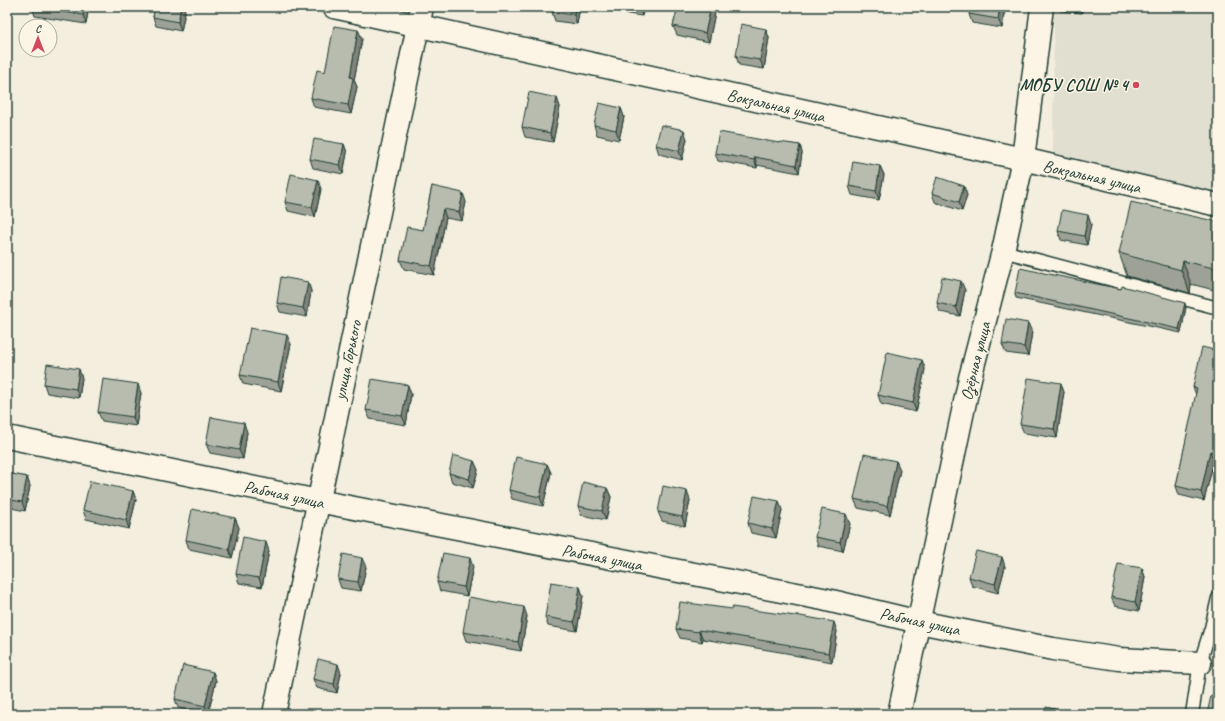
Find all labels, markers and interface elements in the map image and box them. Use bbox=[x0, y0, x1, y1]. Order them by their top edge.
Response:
north arrow bbox=[18, 18, 58, 58]
text: С bbox=[35, 21, 42, 35]
place label: МОБУ СОШ № 4 bbox=[1020, 75, 1130, 96]
marker: МОБУ СОШ № 4 bbox=[1131, 80, 1141, 90]
street label: Вокзальная улица bbox=[725, 84, 828, 128]
street label: Вокзальная улица bbox=[1041, 155, 1144, 199]
street label: улица Горького bbox=[329, 318, 366, 403]
street label: Озёрная улица bbox=[956, 319, 997, 403]
street label: Рабочая улица bbox=[242, 476, 327, 514]
street label: Рабочая улица bbox=[560, 539, 645, 576]
street label: Рабочая улица bbox=[878, 603, 963, 641]

